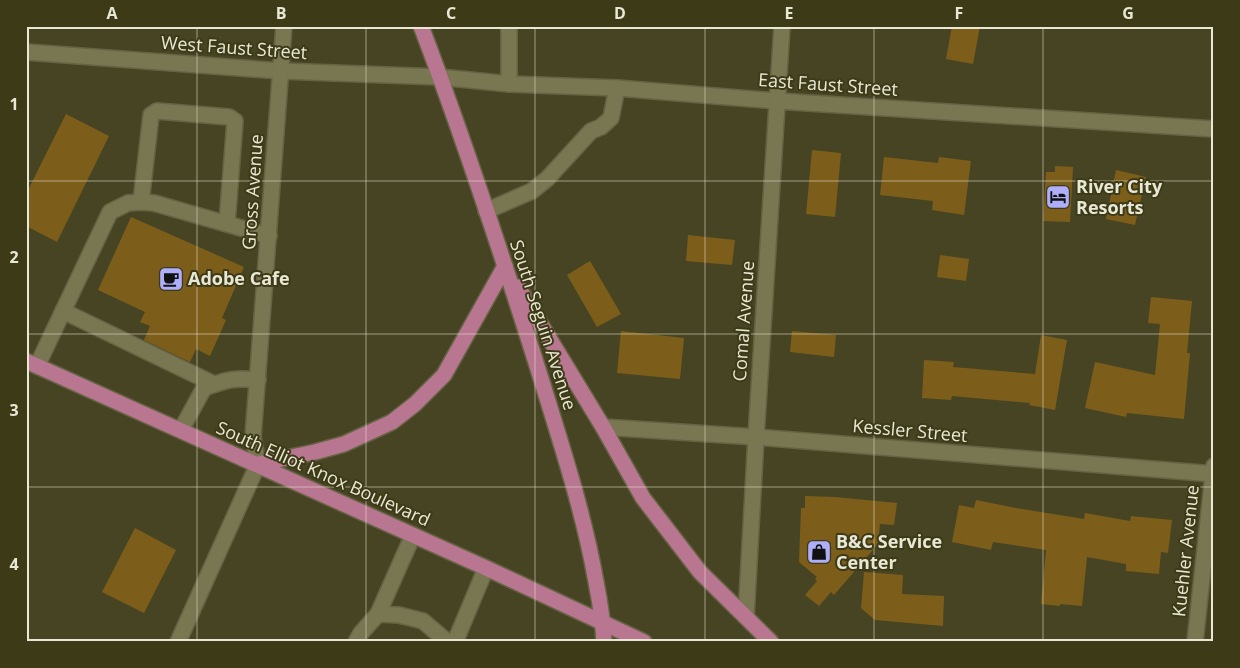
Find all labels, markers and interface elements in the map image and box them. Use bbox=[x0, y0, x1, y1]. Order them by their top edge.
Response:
text: A bbox=[106, 2, 118, 24]
text: B bbox=[276, 2, 286, 24]
text: C bbox=[446, 2, 456, 24]
text: D bbox=[614, 2, 626, 24]
text: E bbox=[785, 2, 794, 24]
text: F bbox=[955, 2, 963, 24]
text: G bbox=[1122, 2, 1134, 24]
street label: West Faust Street bbox=[160, 30, 308, 64]
street label: East Faust Street bbox=[757, 67, 899, 101]
text: 1 bbox=[9, 93, 19, 115]
street label: Gross Avenue bbox=[236, 133, 268, 251]
place label: River City Resorts bbox=[1076, 174, 1163, 219]
hotel icon: River City Resorts bbox=[1045, 184, 1071, 210]
street label: South Seguin Avenue bbox=[505, 237, 583, 413]
text: 2 bbox=[9, 246, 19, 268]
street label: Comal Avenue bbox=[727, 260, 759, 382]
cafe icon: Adobe Cafe bbox=[158, 266, 184, 292]
place label: Adobe Cafe bbox=[188, 266, 290, 290]
text: 3 bbox=[9, 399, 19, 421]
street label: Kessler Street bbox=[852, 413, 969, 447]
street label: South Elliot Knox Boulevard bbox=[213, 415, 434, 531]
street label: Kuehler Avenue bbox=[1166, 484, 1204, 618]
place label: B&C Service Center bbox=[836, 529, 942, 574]
shop icon: B&C Service Center bbox=[806, 539, 832, 565]
text: 4 bbox=[9, 553, 19, 575]

